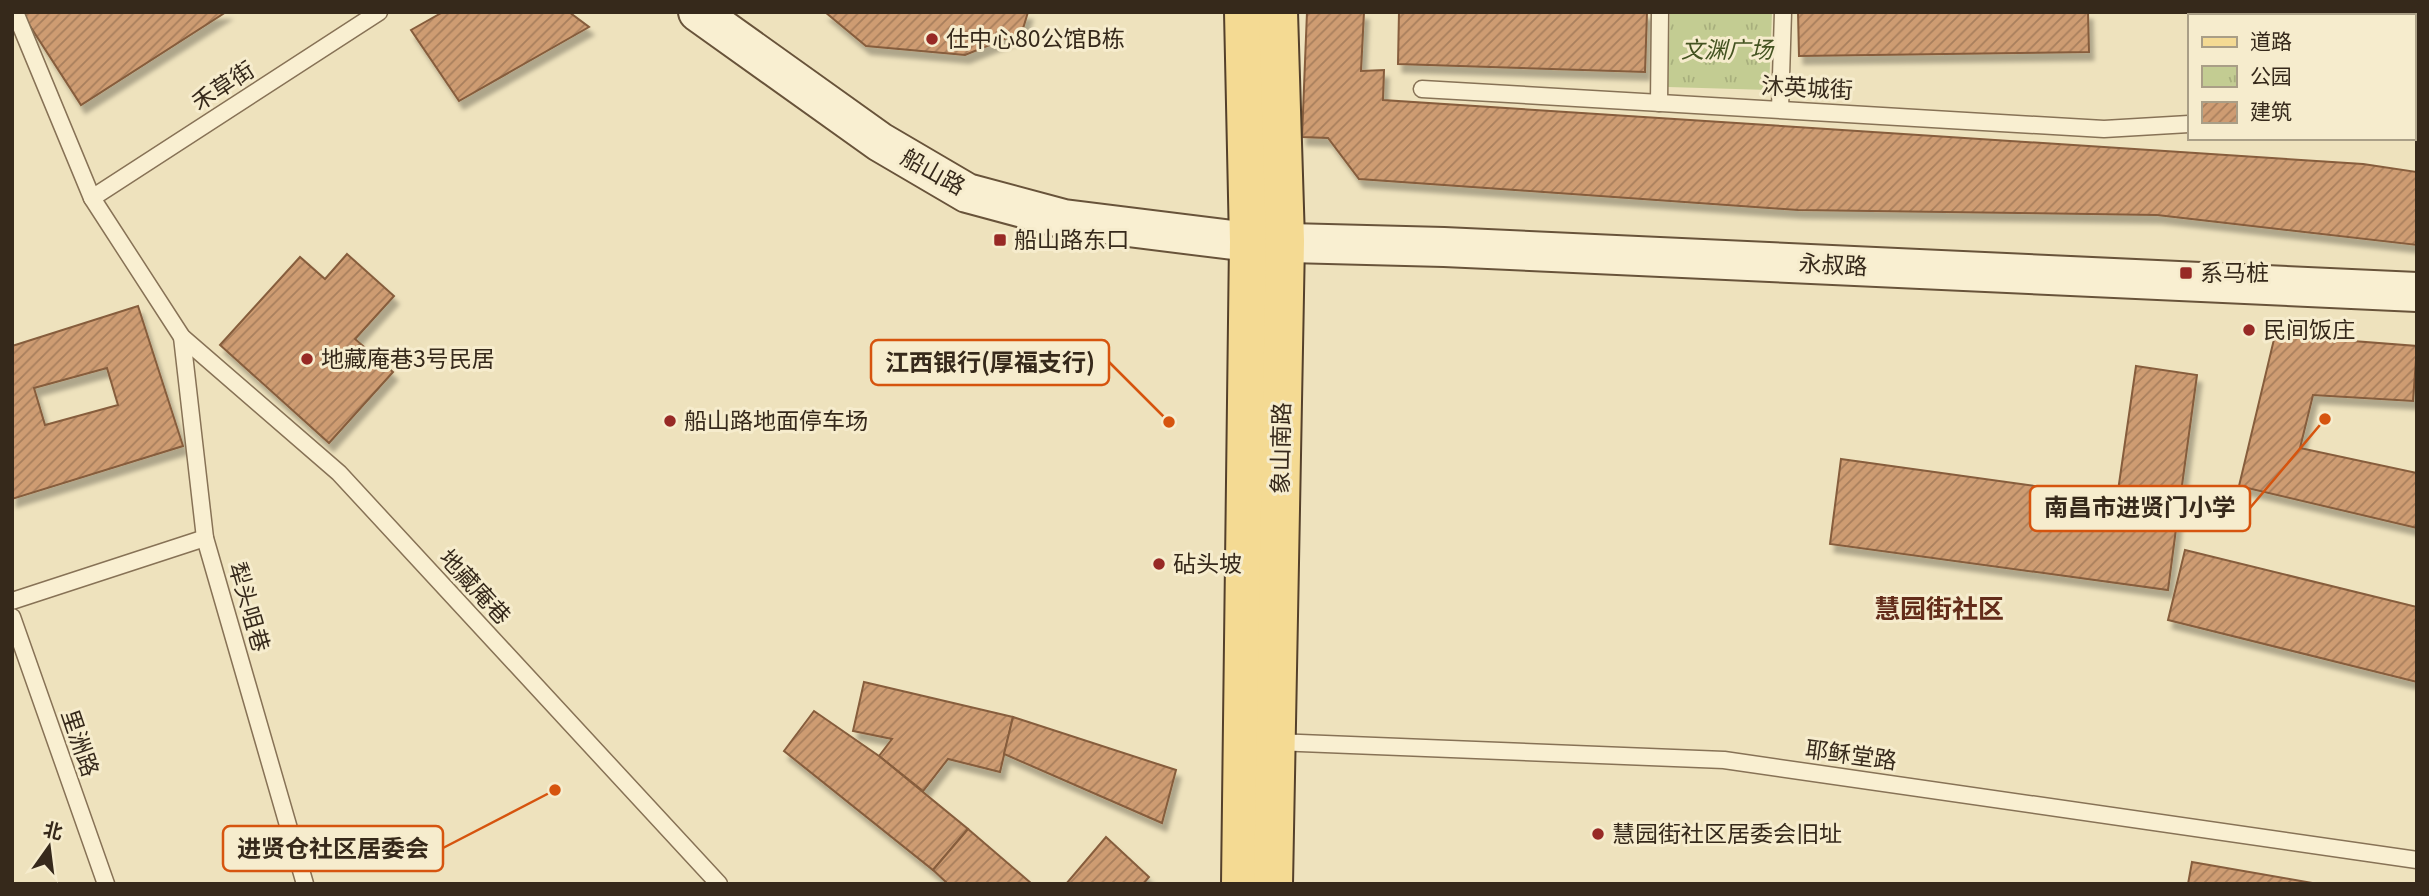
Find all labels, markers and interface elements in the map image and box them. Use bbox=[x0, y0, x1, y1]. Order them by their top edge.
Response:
legend bbox=[2188, 14, 2415, 140]
place label: 仕中心80公馆B栋 bbox=[946, 20, 1125, 54]
text: 道路 bbox=[2250, 25, 2292, 55]
marker: 仕中心80公馆B栋 bbox=[924, 31, 940, 47]
park label: 文渊广场 bbox=[1681, 31, 1775, 65]
street label: 禾草街 bbox=[184, 51, 260, 117]
text: 公园 bbox=[2250, 60, 2292, 90]
street label: 沐英城街 bbox=[1760, 67, 1854, 105]
text: 建筑 bbox=[2250, 95, 2292, 125]
street label: 船山路 bbox=[896, 139, 972, 202]
place label: 船山路东口 bbox=[1014, 221, 1129, 255]
marker: 船山路东口 bbox=[992, 232, 1008, 248]
street label: 永叔路 bbox=[1798, 244, 1868, 282]
place label: 系马桩 bbox=[2200, 254, 2269, 288]
marker: 系马桩 bbox=[2178, 265, 2194, 281]
place label: 民间饭庄 bbox=[2263, 311, 2355, 345]
marker: 民间饭庄 bbox=[2241, 322, 2257, 338]
place label: 地藏庵巷3号民居 bbox=[321, 340, 495, 374]
callout: 江西银行(厚福支行) bbox=[871, 340, 1109, 385]
text: 江西银行(厚福支行) bbox=[885, 343, 1095, 378]
marker: 地藏庵巷3号民居 bbox=[299, 351, 315, 367]
place label: 船山路地面停车场 bbox=[684, 402, 868, 436]
street label: 象山南路 bbox=[1261, 402, 1297, 494]
marker: 船山路地面停车场 bbox=[662, 413, 678, 429]
callout: 南昌市进贤门小学 bbox=[2030, 486, 2250, 531]
text: 南昌市进贤门小学 bbox=[2044, 488, 2236, 523]
street label: 地藏庵巷 bbox=[433, 540, 520, 631]
place label: 砧头坡 bbox=[1173, 545, 1242, 579]
marker: 砧头坡 bbox=[1151, 556, 1167, 572]
street label: 犁头咀巷 bbox=[222, 558, 280, 655]
district label: 慧园街社区 bbox=[1874, 588, 2004, 625]
street label: 里洲路 bbox=[55, 704, 109, 781]
street label: 耶稣堂路 bbox=[1803, 730, 1899, 776]
north arrow bbox=[14, 812, 84, 882]
text: 北 bbox=[41, 814, 66, 844]
place label: 慧园街社区居委会旧址 bbox=[1612, 815, 1842, 849]
callout: 进贤仓社区居委会 bbox=[223, 826, 443, 871]
marker: 慧园街社区居委会旧址 bbox=[1590, 826, 1606, 842]
text: 进贤仓社区居委会 bbox=[237, 829, 429, 864]

